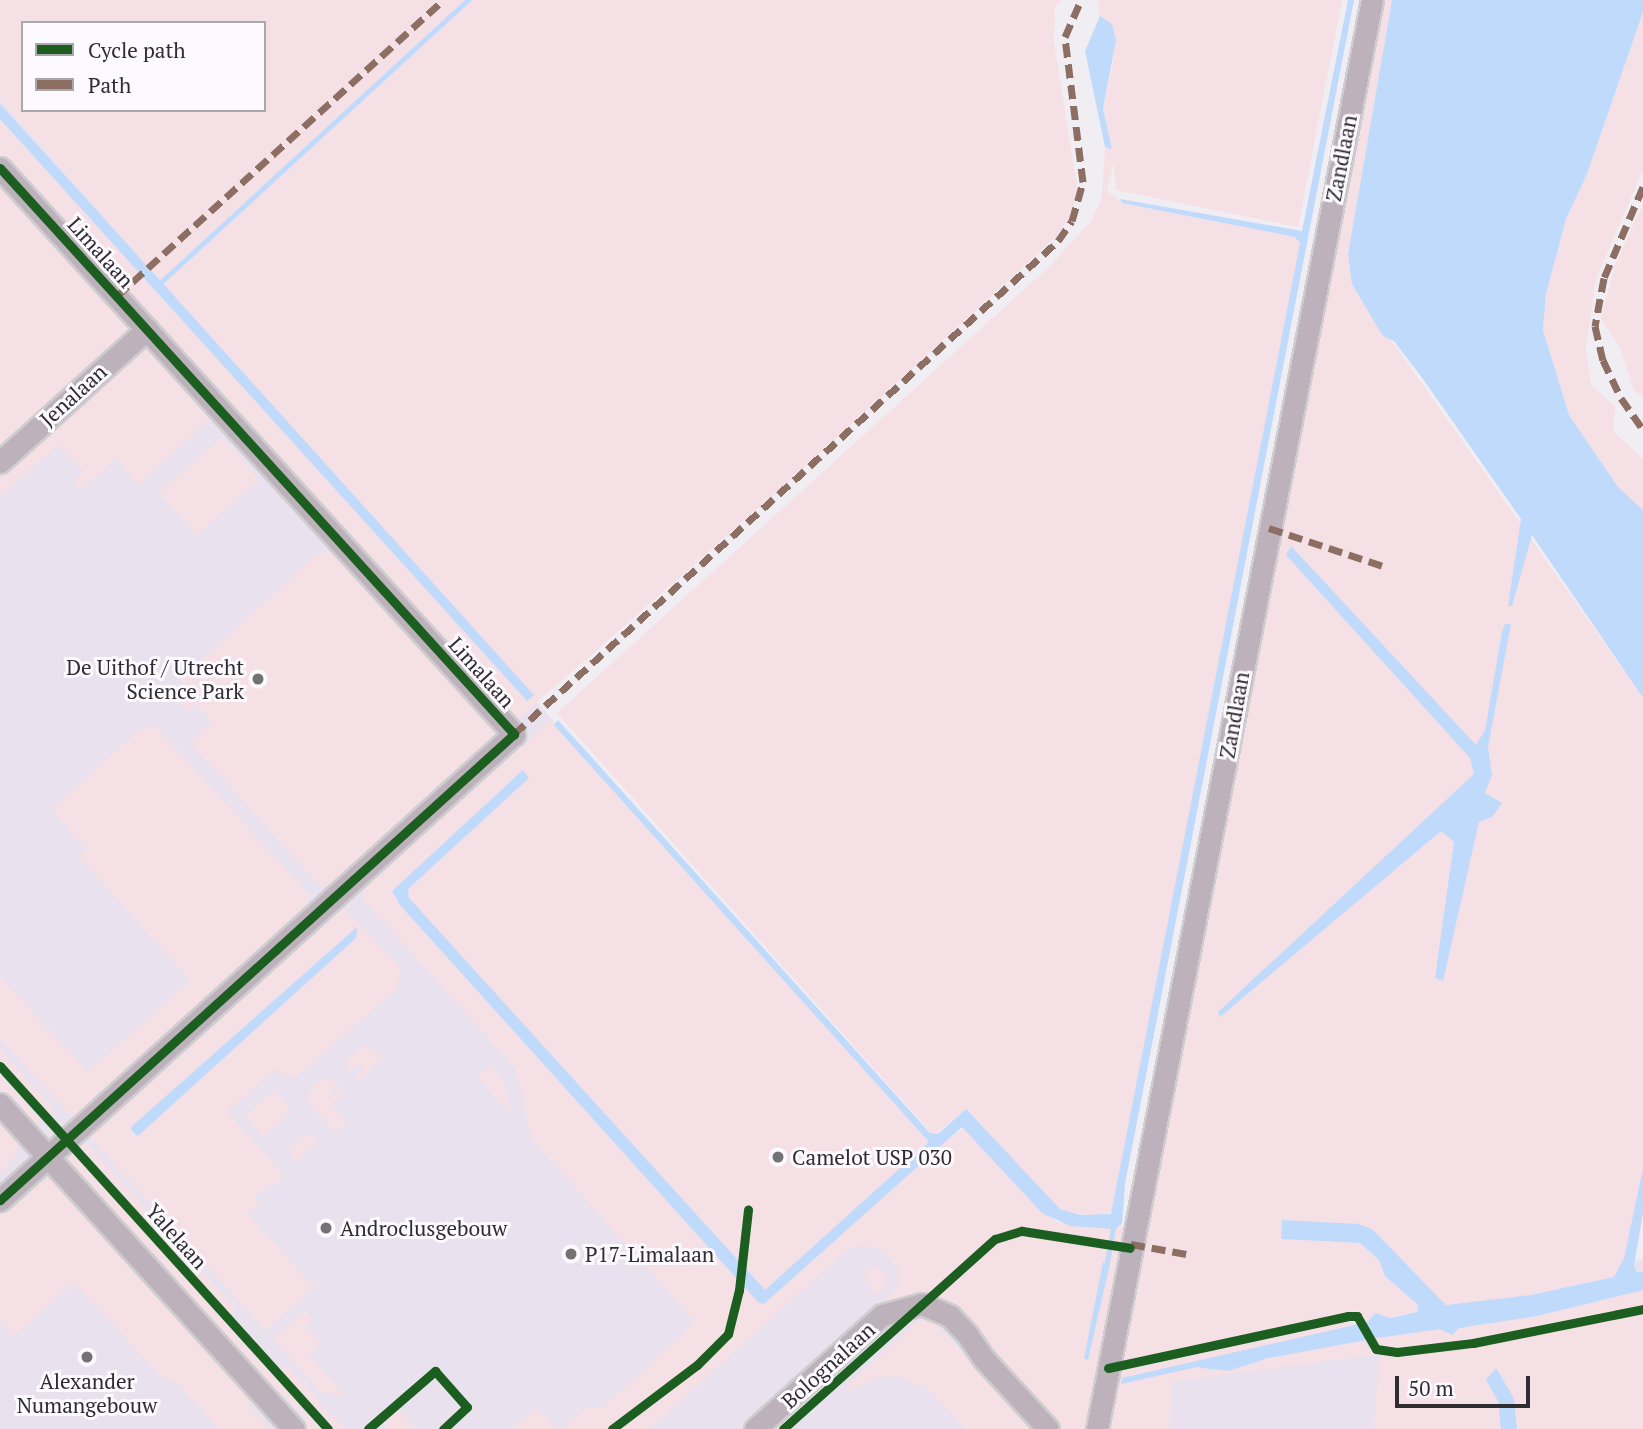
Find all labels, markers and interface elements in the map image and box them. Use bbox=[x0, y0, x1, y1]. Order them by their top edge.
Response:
legend bbox=[21, 21, 266, 112]
text: Cycle path bbox=[88, 36, 186, 64]
text: Path bbox=[88, 71, 131, 99]
street label: Zandlaan bbox=[1320, 113, 1362, 203]
street label: Limalaan bbox=[63, 211, 139, 293]
street label: Jenalaan bbox=[35, 359, 111, 431]
street label: Limalaan bbox=[444, 631, 520, 713]
place label: De Uithof / Utrecht Science Park bbox=[66, 654, 244, 704]
street label: Zandlaan bbox=[1214, 670, 1254, 760]
marker: De Uithof / Utrecht Science Park bbox=[250, 671, 266, 687]
place label: Camelot USP 030 bbox=[792, 1144, 952, 1170]
marker: Camelot USP 030 bbox=[770, 1149, 786, 1165]
street label: Yalelaan bbox=[141, 1198, 213, 1274]
place label: Androclusgebouw bbox=[340, 1215, 507, 1241]
marker: Androclusgebouw bbox=[318, 1220, 334, 1236]
place label: P17-Limalaan bbox=[585, 1241, 714, 1267]
marker: P17-Limalaan bbox=[563, 1246, 579, 1262]
street label: Bolognalaan bbox=[776, 1317, 880, 1413]
marker: Alexander Numangebouw bbox=[79, 1349, 95, 1365]
scale bar bbox=[1398, 1362, 1533, 1406]
place label: Alexander Numangebouw bbox=[17, 1368, 157, 1418]
text: 50 m bbox=[1408, 1374, 1454, 1402]

